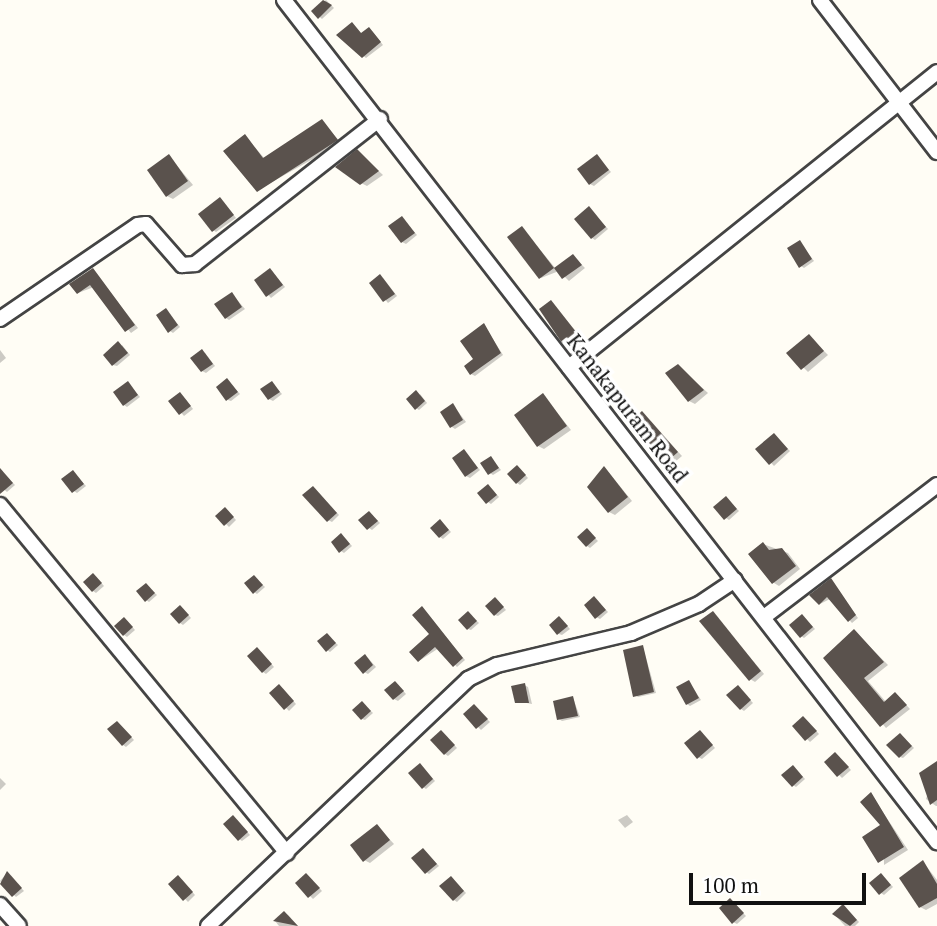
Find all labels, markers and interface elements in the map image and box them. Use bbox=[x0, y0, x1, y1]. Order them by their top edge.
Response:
street label: Kanakapuram Road bbox=[562, 329, 694, 487]
scale bar bbox=[692, 860, 869, 904]
text: 100 m bbox=[702, 871, 759, 899]

